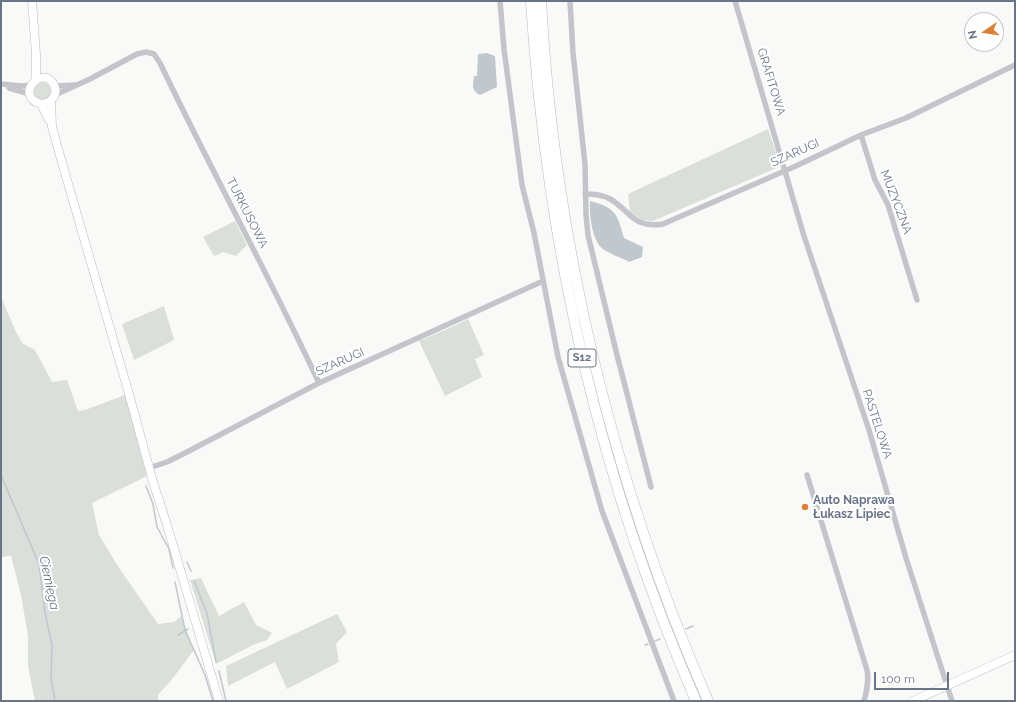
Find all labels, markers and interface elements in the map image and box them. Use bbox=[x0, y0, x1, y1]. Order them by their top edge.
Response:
north arrow bbox=[964, 12, 1004, 52]
text: N bbox=[966, 29, 980, 40]
street label: GRAFITOWA bbox=[754, 46, 788, 118]
street label: SZARUGI bbox=[769, 136, 821, 170]
street label: MUZYCZNA bbox=[877, 168, 915, 236]
street label: TURKUSOWA bbox=[223, 175, 271, 251]
street label: SZARUGI bbox=[314, 345, 366, 379]
road number: S12 bbox=[568, 349, 596, 367]
street label: PASTELOWA bbox=[859, 388, 895, 460]
place label: Auto Naprawa Łukasz Lipiec bbox=[813, 493, 895, 521]
marker: Auto Naprawa Łukasz Lipiec bbox=[800, 502, 810, 512]
water label: Ciemięga bbox=[36, 555, 62, 611]
scale bar bbox=[876, 664, 951, 690]
text: 100 m bbox=[881, 672, 915, 686]

